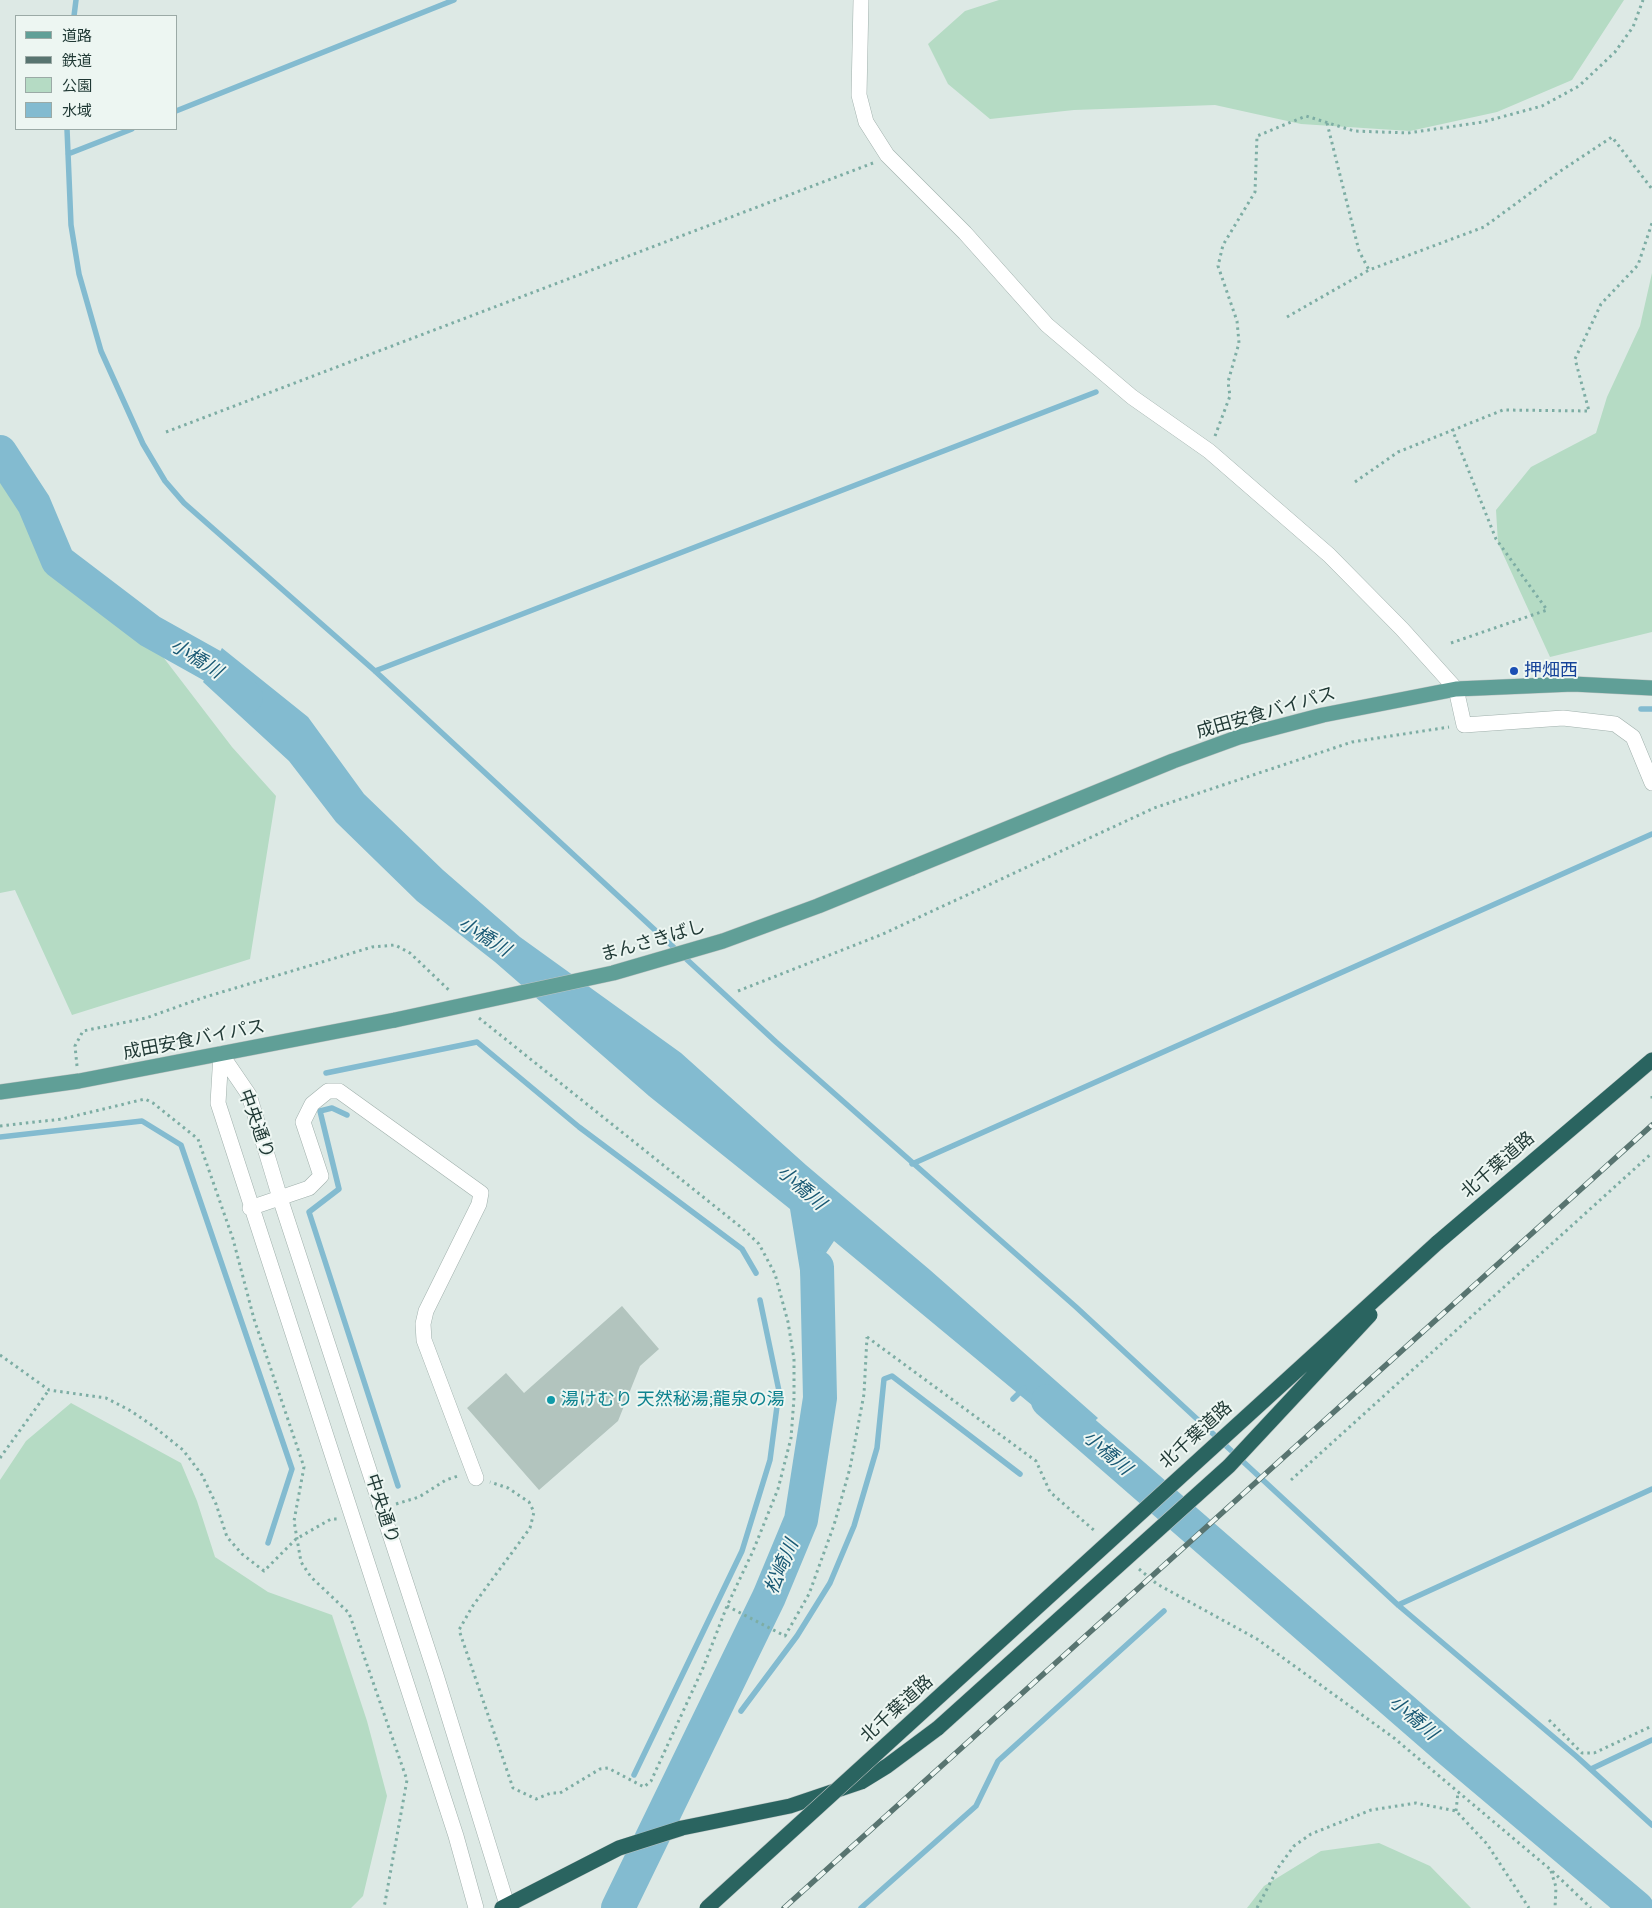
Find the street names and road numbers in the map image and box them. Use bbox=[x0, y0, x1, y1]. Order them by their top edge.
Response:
street label: 成田安食バイパス bbox=[1194, 683, 1338, 743]
street label: まんさきばし bbox=[598, 916, 708, 966]
street label: 成田安食バイパス bbox=[121, 1016, 267, 1064]
street label: 中央通り bbox=[234, 1086, 278, 1162]
street label: 北千葉道路 bbox=[1457, 1127, 1539, 1203]
street label: 北千葉道路 bbox=[1155, 1397, 1237, 1473]
street label: 中央通り bbox=[361, 1471, 403, 1547]
street label: 北千葉道路 bbox=[856, 1671, 938, 1747]

